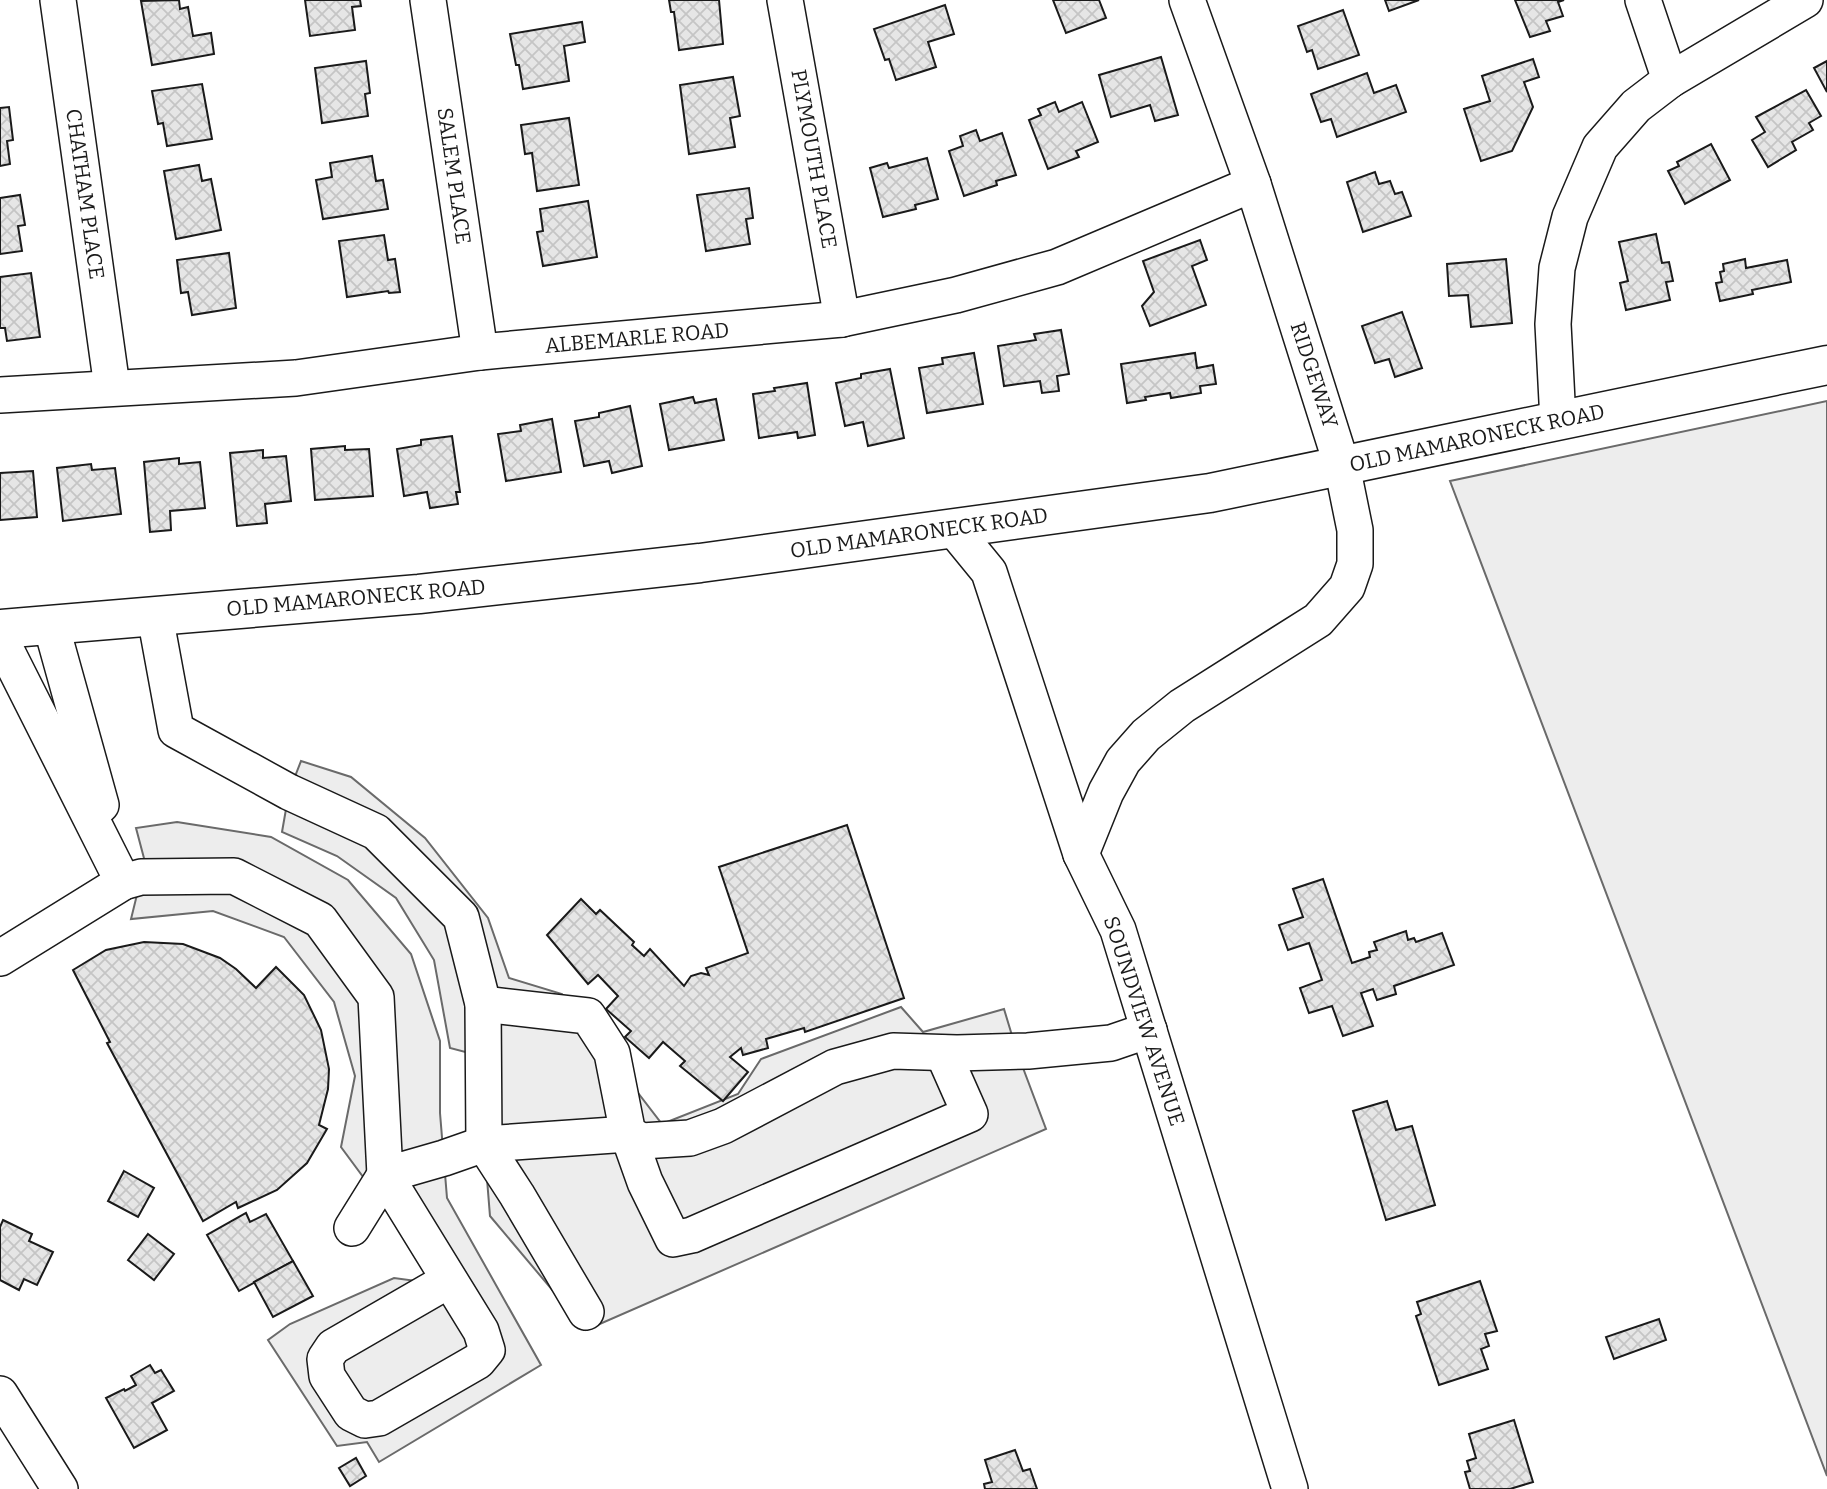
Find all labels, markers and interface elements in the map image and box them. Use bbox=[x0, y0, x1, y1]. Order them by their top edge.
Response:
street label: PLYMOUTH PLACE bbox=[785, 67, 843, 251]
street label: SALEM PLACE bbox=[432, 106, 476, 246]
street label: CHATHAM PLACE bbox=[60, 107, 110, 281]
street label: ALBEMARLE ROAD bbox=[544, 317, 730, 359]
street label: RIDGEWAY bbox=[1285, 319, 1344, 432]
street label: OLD MAMARONECK ROAD bbox=[1347, 398, 1607, 478]
street label: OLD MAMARONECK ROAD bbox=[788, 502, 1050, 564]
street label: OLD MAMARONECK ROAD bbox=[225, 574, 487, 622]
street label: SOUNDVIEW AVENUE bbox=[1098, 913, 1190, 1129]

